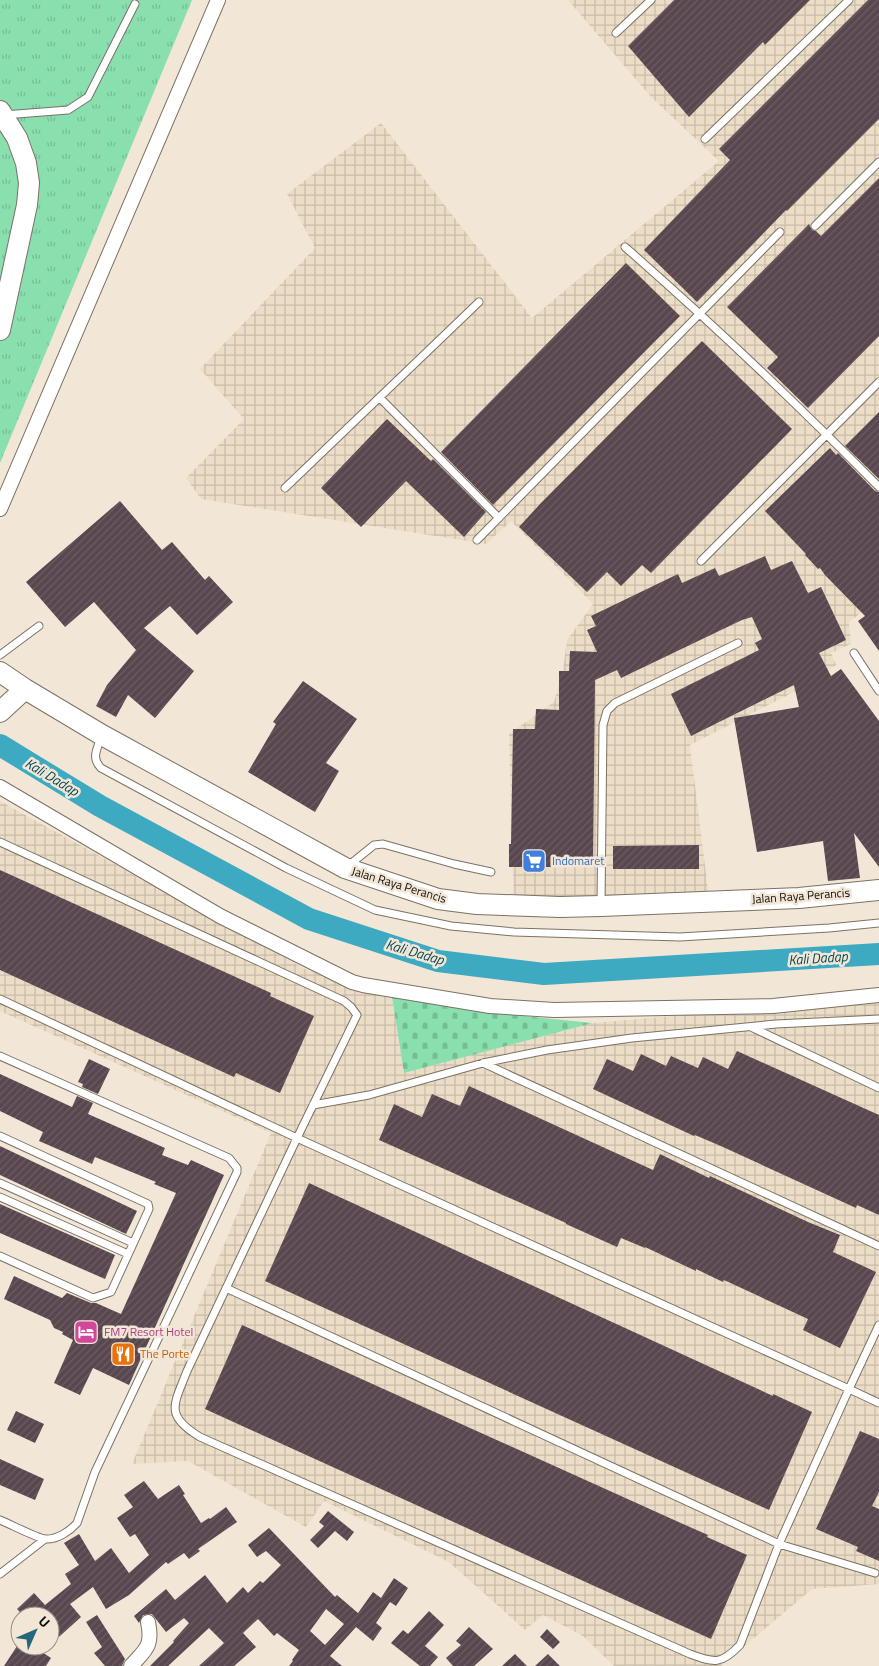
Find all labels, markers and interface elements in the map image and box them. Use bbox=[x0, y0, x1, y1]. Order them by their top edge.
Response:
water label: Kali Dadap bbox=[21, 752, 84, 801]
supermarket icon: Indomaret bbox=[521, 848, 547, 874]
place label: Indomaret bbox=[552, 851, 605, 870]
street label: Jalan Raya Perancis bbox=[349, 861, 449, 908]
street label: Jalan Raya Perancis bbox=[751, 883, 851, 908]
water label: Kali Dadap bbox=[384, 933, 448, 970]
water label: Kali Dadap bbox=[788, 945, 849, 970]
hotel icon: FM7 Resort Hotel bbox=[73, 1319, 99, 1345]
place label: FM7 Resort Hotel bbox=[104, 1322, 193, 1341]
restaurant icon: The Porte bbox=[110, 1341, 136, 1367]
place label: The Porte bbox=[140, 1344, 189, 1363]
north arrow bbox=[10, 1606, 60, 1656]
text: U bbox=[34, 1611, 55, 1632]

